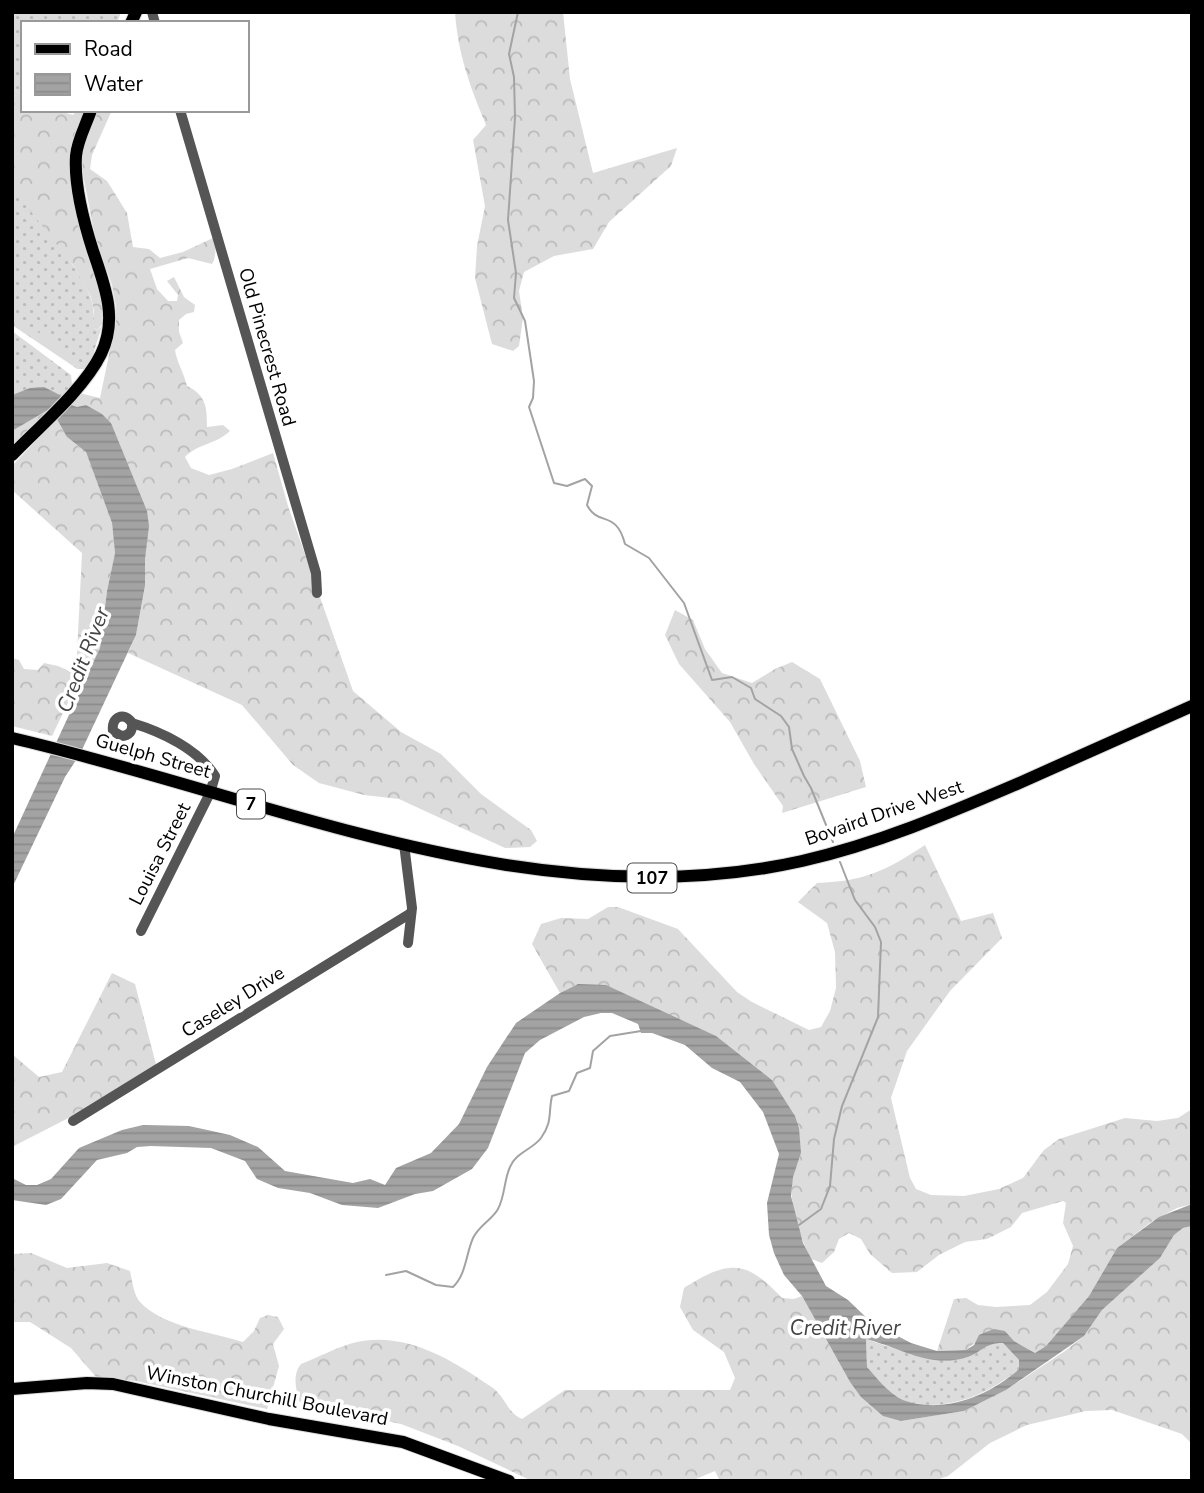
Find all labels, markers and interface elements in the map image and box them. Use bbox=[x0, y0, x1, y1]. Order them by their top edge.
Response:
legend bbox=[21, 21, 248, 112]
text: Road bbox=[84, 35, 133, 63]
text: Water bbox=[84, 70, 143, 98]
street label: Old Pinecrest Road bbox=[232, 265, 302, 429]
water label: Credit River bbox=[50, 603, 116, 717]
street label: Guelph Street bbox=[92, 727, 214, 785]
street label: Bovaird Drive West bbox=[802, 774, 967, 852]
road number: 7 bbox=[237, 790, 265, 818]
street label: Louisa Street bbox=[123, 798, 197, 910]
road number: 107 bbox=[628, 864, 676, 892]
street label: Caseley Drive bbox=[176, 960, 290, 1044]
water label: Credit River bbox=[790, 1314, 901, 1342]
street label: Winston Churchill Boulevard bbox=[144, 1360, 390, 1432]

